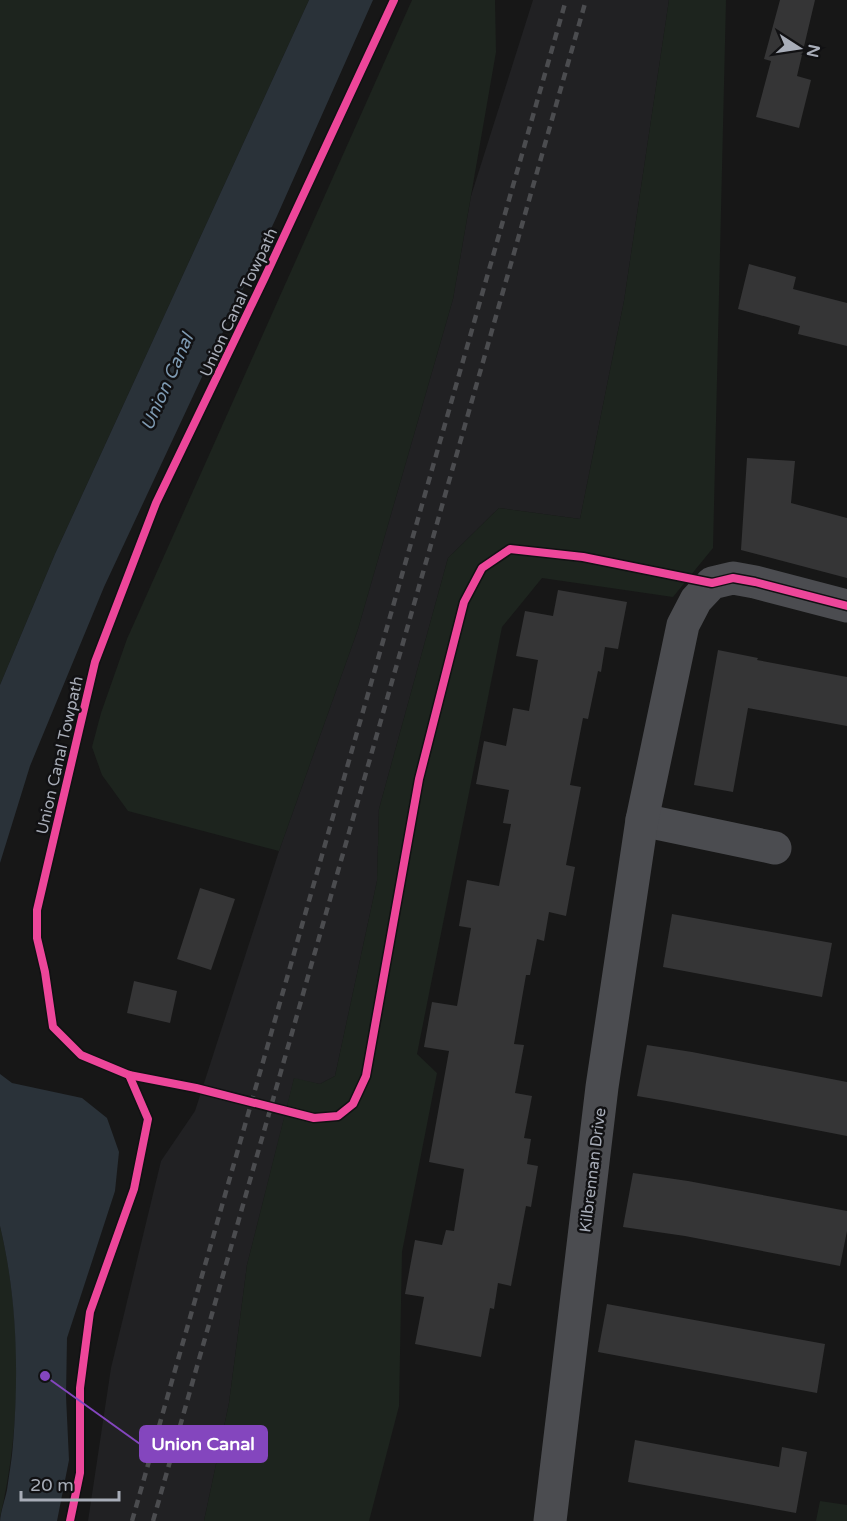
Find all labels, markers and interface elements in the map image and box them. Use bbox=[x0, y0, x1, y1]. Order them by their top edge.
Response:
north arrow bbox=[769, 18, 829, 78]
text: N bbox=[802, 43, 824, 59]
street label: Union Canal Towpath bbox=[196, 225, 282, 380]
water label: Union Canal bbox=[136, 328, 199, 434]
street label: Union Canal Towpath bbox=[32, 674, 88, 836]
street label: Kilbrennan Drive bbox=[575, 1107, 611, 1234]
callout: Union Canal bbox=[140, 1426, 267, 1462]
text: Union Canal bbox=[151, 1433, 255, 1455]
scale bar bbox=[21, 1464, 118, 1502]
text: 20 m bbox=[30, 1474, 74, 1496]

